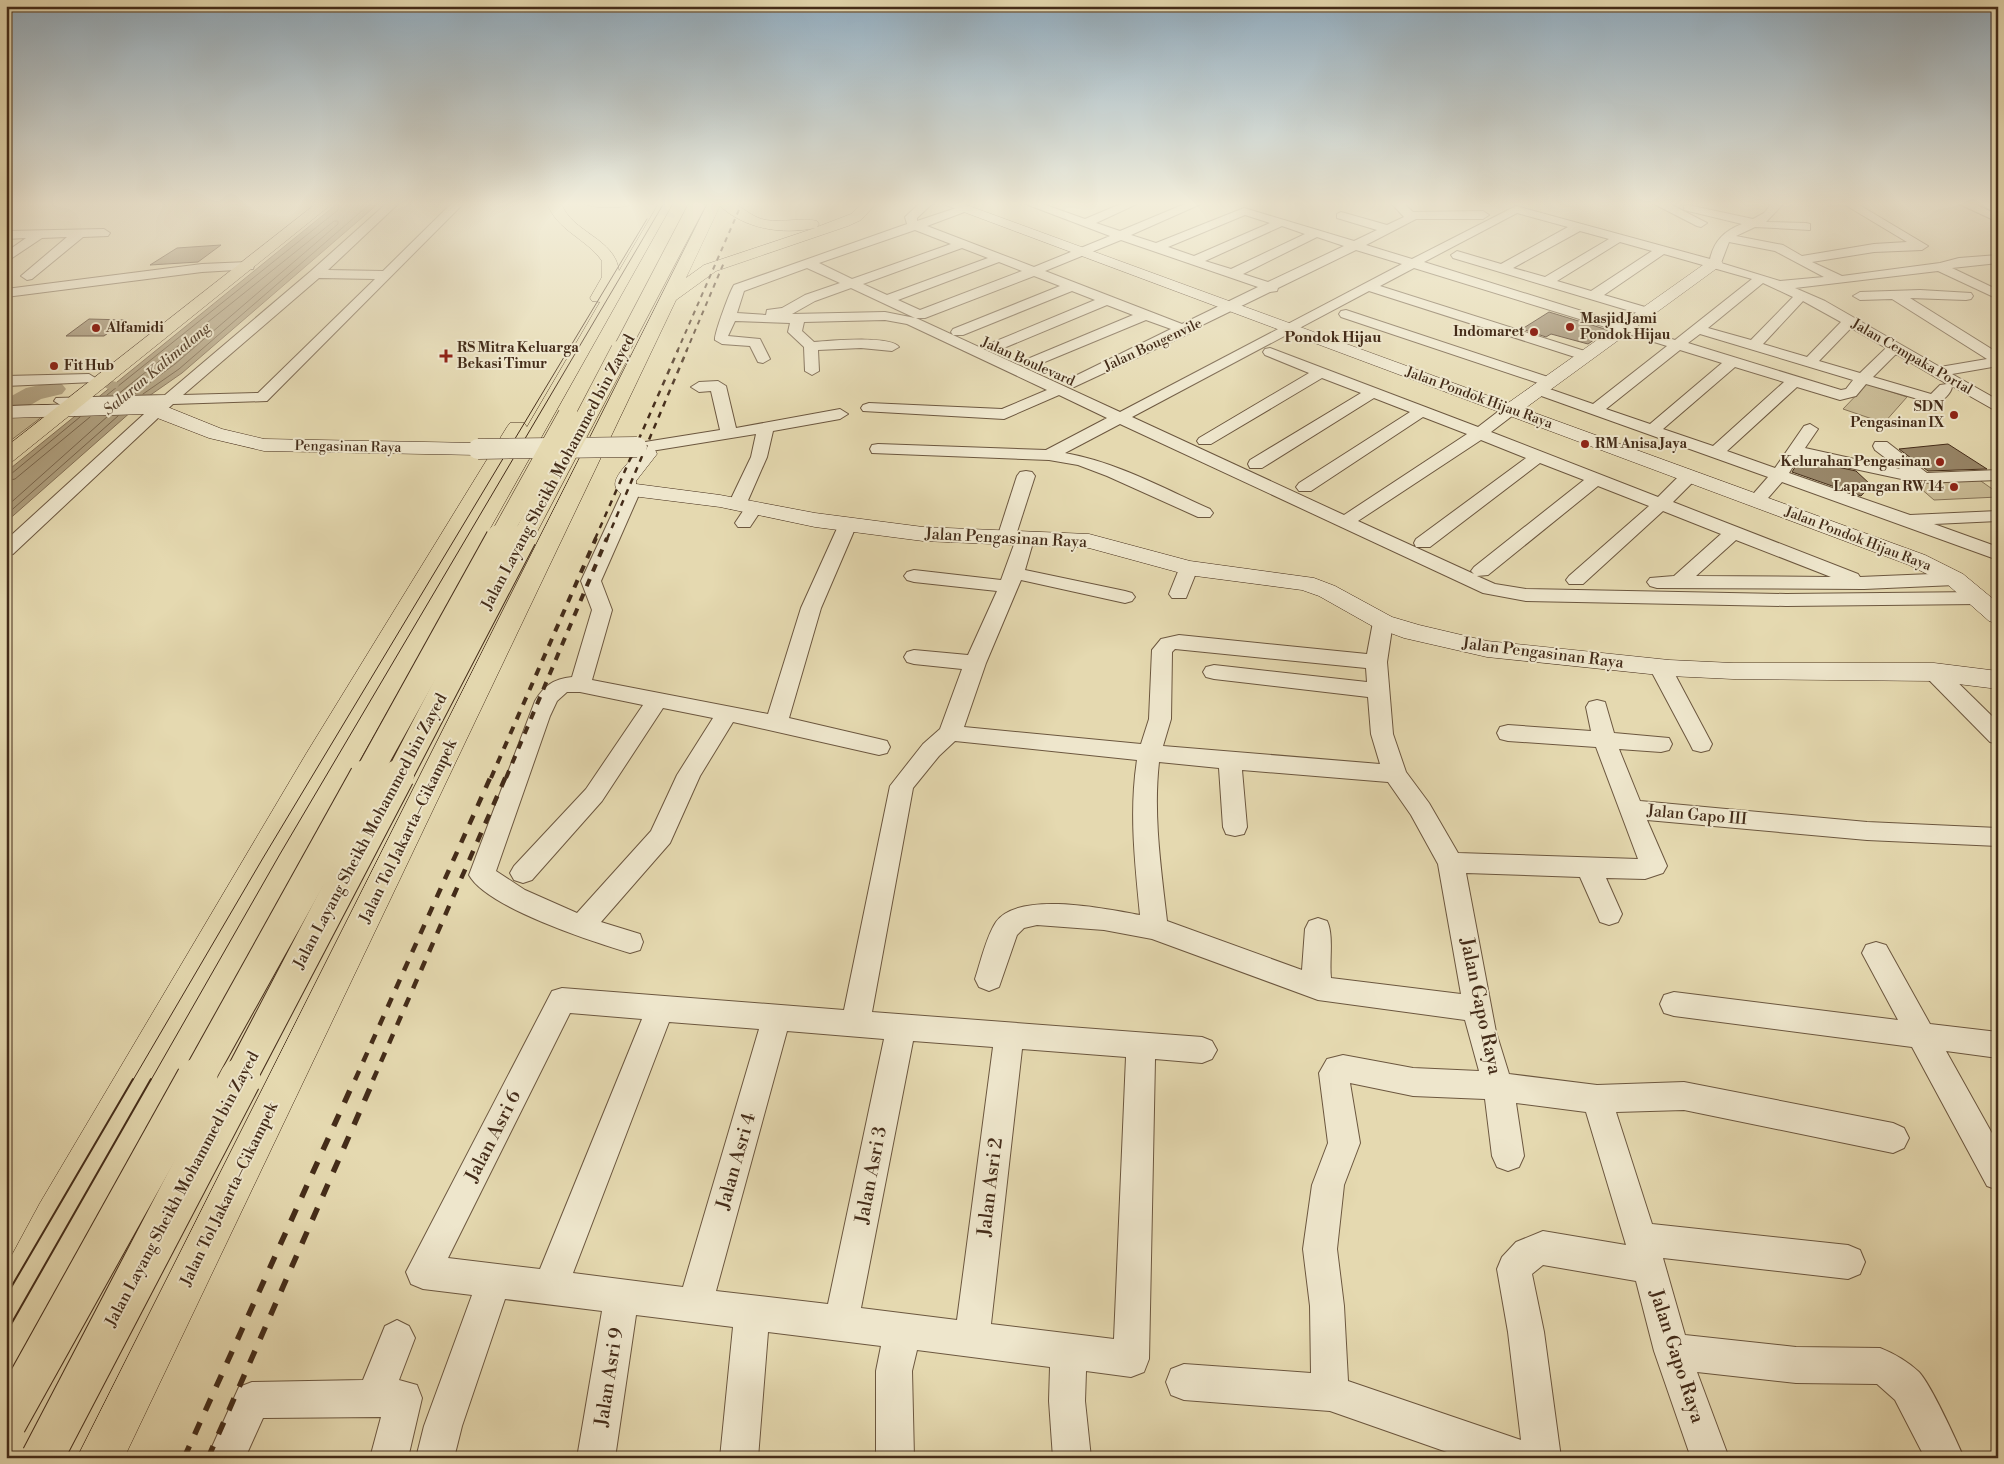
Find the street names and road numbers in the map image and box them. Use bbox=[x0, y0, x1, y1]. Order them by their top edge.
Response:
street label: Jalan Bougenvile bbox=[1100, 314, 1205, 376]
street label: Jalan Cempaka Portal bbox=[1847, 315, 1976, 399]
street label: Jalan Layang Sheikh Mohammed bin Zayed bbox=[476, 331, 639, 614]
street label: Jalan Boulevard bbox=[978, 333, 1077, 391]
street label: Jalan Pondok Hijau Raya bbox=[1402, 363, 1556, 433]
street label: Pengasinan Raya bbox=[295, 437, 402, 457]
street label: Jalan Pondok Hijau Raya bbox=[1781, 502, 1935, 576]
street label: Jalan Pengasinan Raya bbox=[923, 524, 1089, 552]
street label: Jalan Pengasinan Raya bbox=[1460, 633, 1626, 673]
street label: Jalan Layang Sheikh Mohammed bin Zayed bbox=[288, 690, 451, 973]
street label: Jalan Tol Jakarta–Cikampek bbox=[354, 734, 462, 927]
street label: Jalan Gapo III bbox=[1645, 801, 1748, 829]
street label: Jalan Gapo Raya bbox=[1455, 934, 1507, 1077]
street label: Jalan Layang Sheikh Mohammed bin Zayed bbox=[100, 1048, 263, 1331]
street label: Jalan Asri 6 bbox=[459, 1086, 526, 1187]
street label: Jalan Tol Jakarta–Cikampek bbox=[175, 1097, 283, 1290]
street label: Jalan Asri 4 bbox=[710, 1110, 761, 1213]
street label: Jalan Asri 3 bbox=[850, 1124, 892, 1227]
street label: Jalan Asri 2 bbox=[972, 1136, 1008, 1239]
street label: Jalan Gapo Raya bbox=[1644, 1285, 1710, 1426]
street label: Jalan Asri 9 bbox=[589, 1326, 629, 1429]

